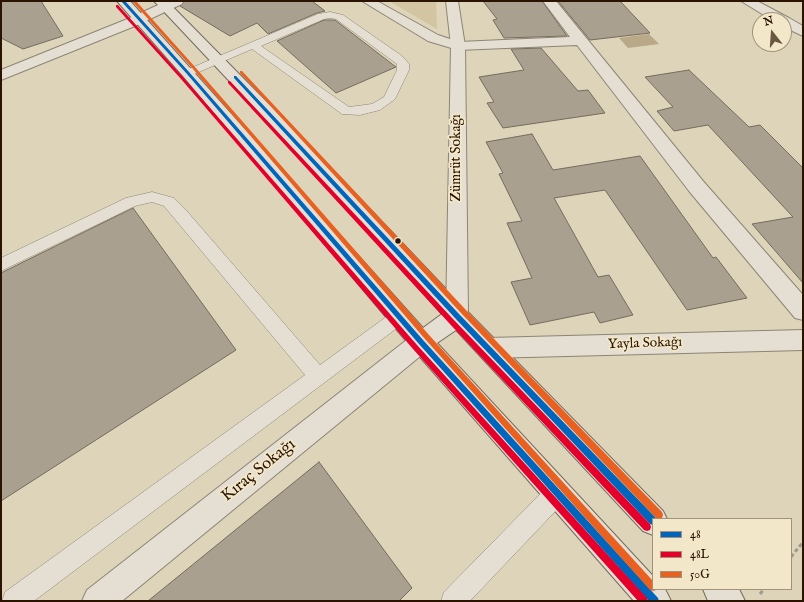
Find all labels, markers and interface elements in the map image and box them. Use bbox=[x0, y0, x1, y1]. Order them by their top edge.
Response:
north arrow bbox=[752, 12, 792, 52]
text: N bbox=[762, 13, 775, 30]
street label: Zümrüt Sokağı bbox=[449, 114, 465, 202]
unlabelled marker bbox=[393, 236, 403, 246]
street label: Yayla Sokağı bbox=[608, 334, 682, 354]
street label: Kıraç Sokağı bbox=[218, 435, 300, 507]
legend bbox=[652, 518, 792, 590]
text: 48 bbox=[690, 527, 701, 542]
text: 48L bbox=[690, 547, 709, 562]
text: 50G bbox=[690, 567, 710, 582]

